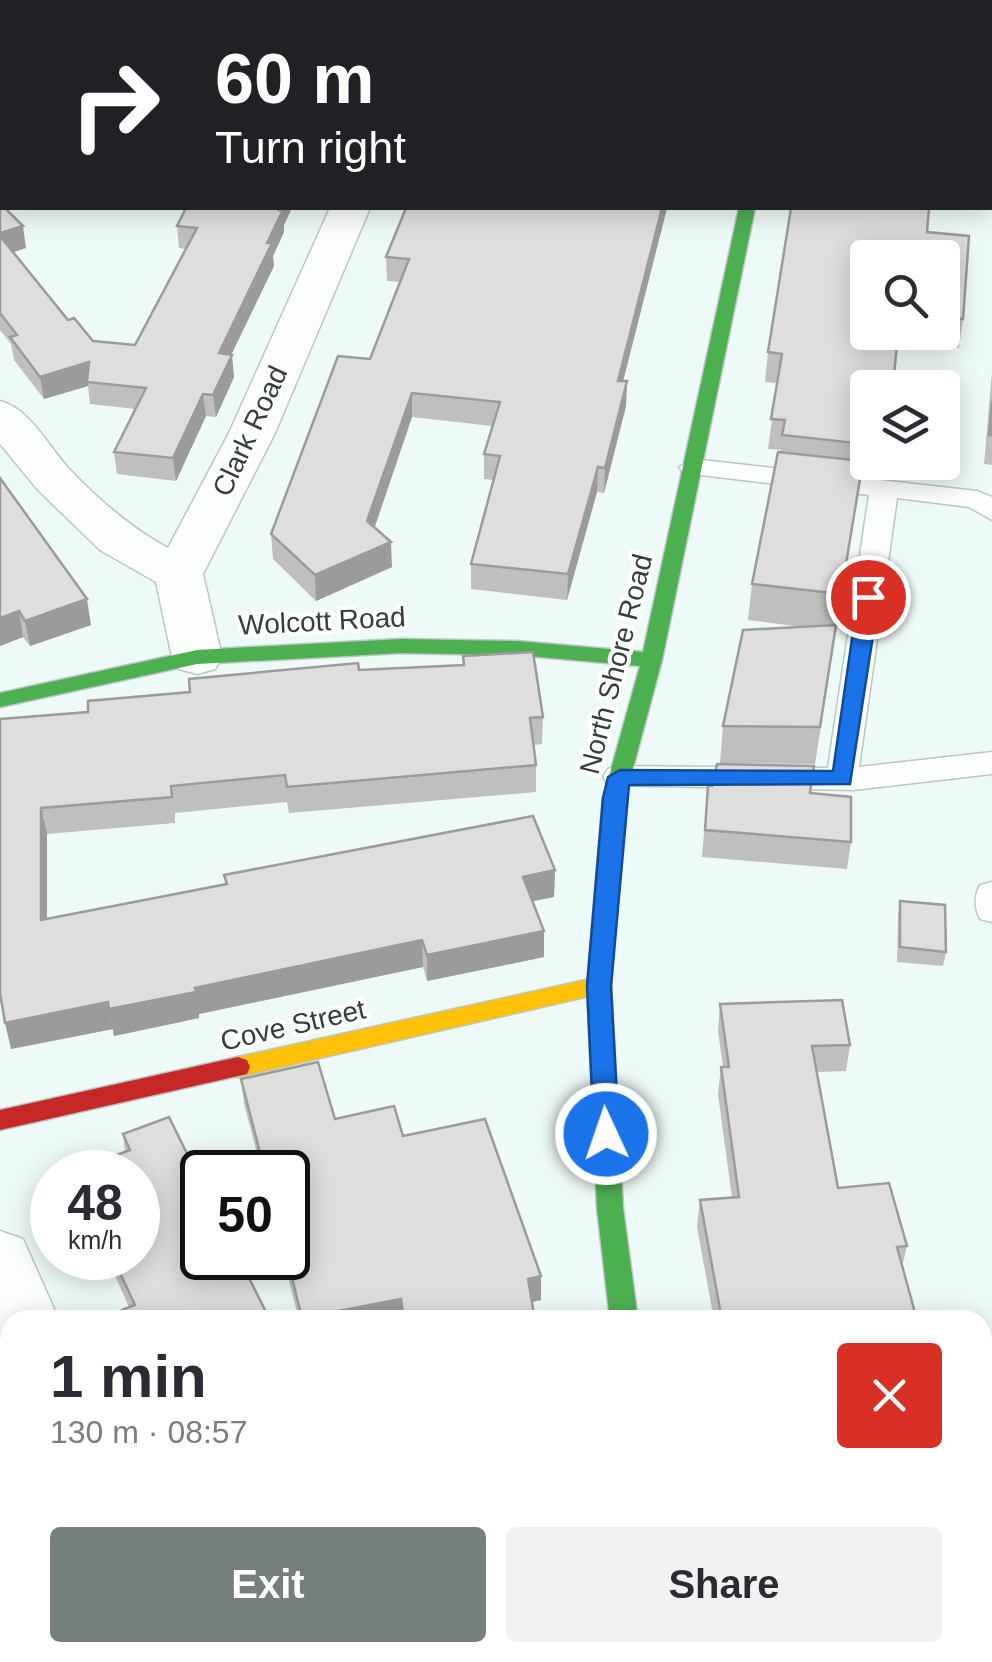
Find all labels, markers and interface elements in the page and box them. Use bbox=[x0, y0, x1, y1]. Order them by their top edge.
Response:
icon: right bbox=[50, 40, 180, 170]
text: 60 m bbox=[215, 40, 375, 118]
text: Turn right bbox=[215, 122, 406, 173]
map controls bbox=[850, 240, 960, 480]
button: search bbox=[850, 240, 960, 350]
street label: Clark Road bbox=[206, 361, 294, 501]
button: layers bbox=[850, 370, 960, 480]
street label: North Shore Road bbox=[574, 551, 658, 777]
pin bbox=[826, 555, 911, 640]
icon: arrive bbox=[841, 570, 896, 625]
street label: Wolcott Road bbox=[238, 601, 406, 641]
street label: Cove Street bbox=[217, 993, 369, 1057]
position arrow bbox=[554, 1082, 658, 1186]
speed limit sign: 50 bbox=[180, 1150, 310, 1280]
text: 48 bbox=[67, 1175, 123, 1231]
text: km/h bbox=[68, 1226, 122, 1254]
text: 1 min bbox=[50, 1343, 207, 1410]
button: close bbox=[837, 1343, 942, 1448]
text: 130 m · 08:57 bbox=[50, 1414, 247, 1450]
button: Exit bbox=[50, 1527, 486, 1642]
button: Share bbox=[506, 1527, 942, 1642]

